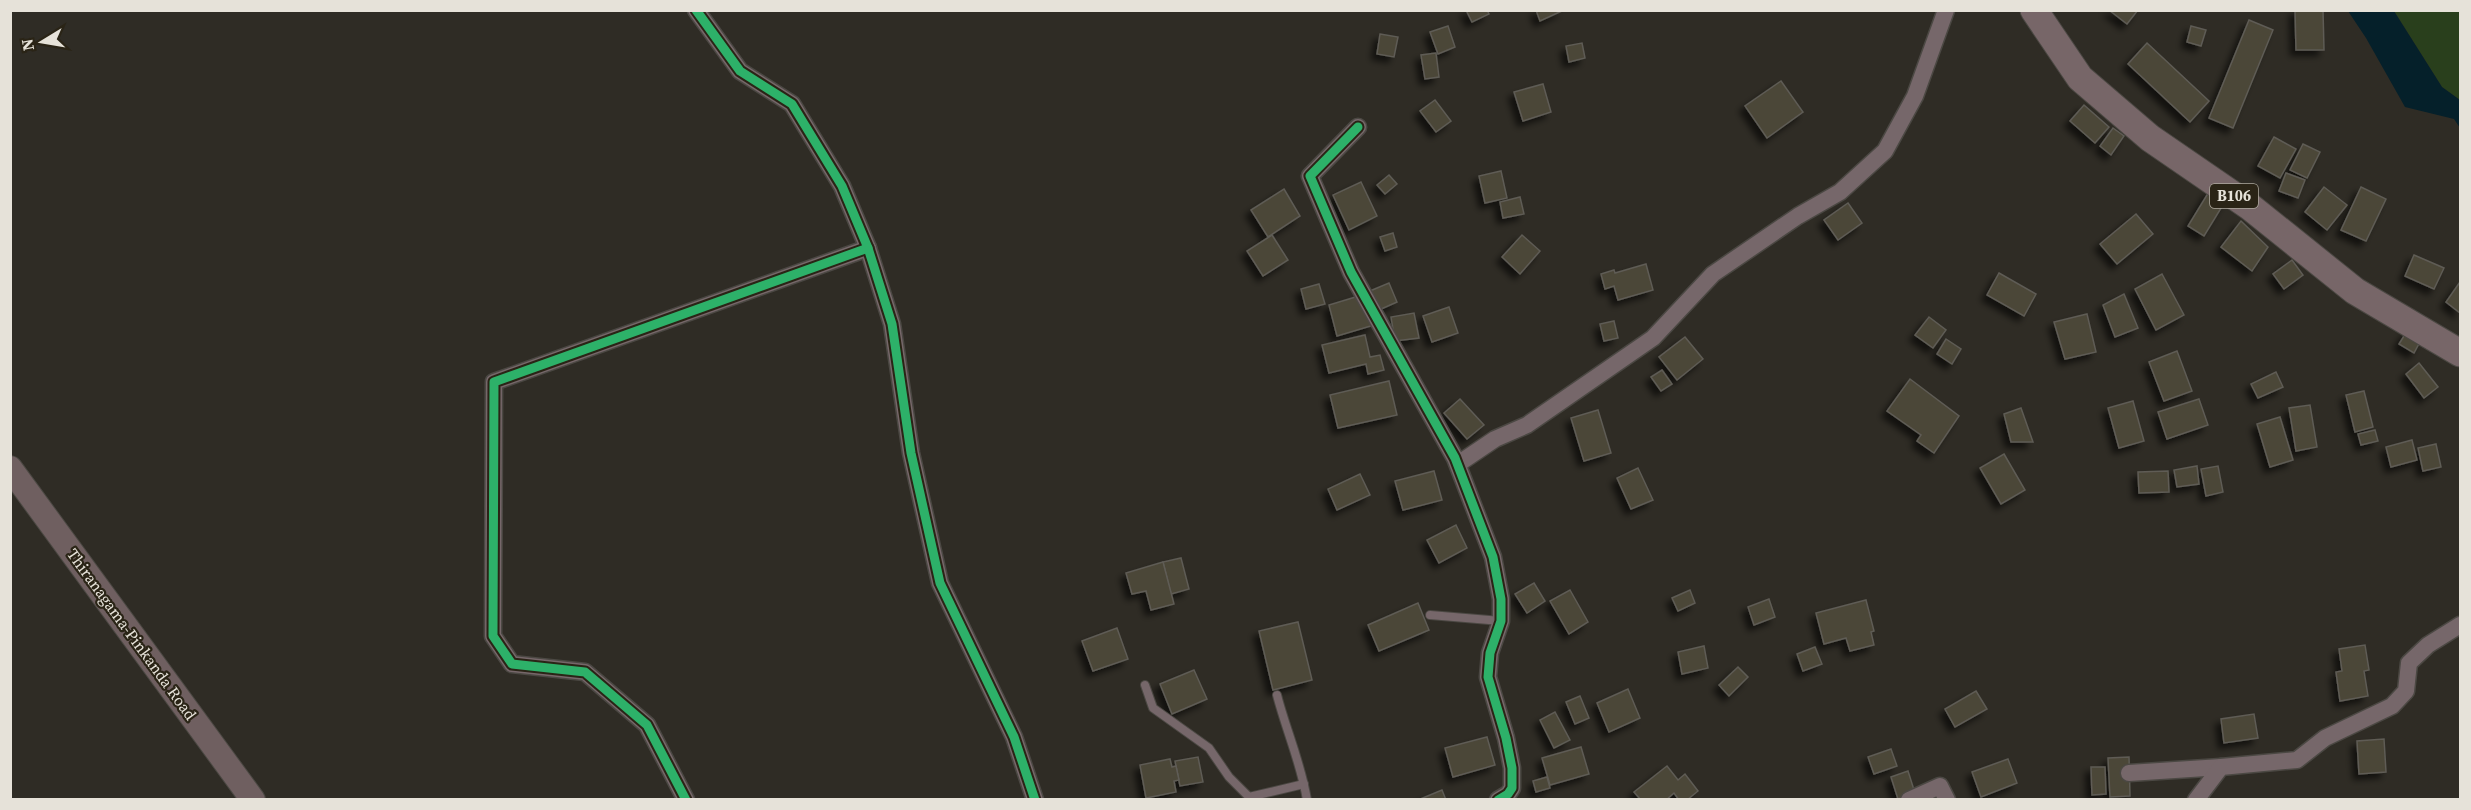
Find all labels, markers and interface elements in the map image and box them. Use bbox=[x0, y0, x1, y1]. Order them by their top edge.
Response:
north arrow bbox=[12, 12, 72, 72]
text: N bbox=[15, 37, 39, 53]
road number: B106 bbox=[2210, 184, 2258, 208]
street label: Thiranagama-Pinkanda Road bbox=[62, 544, 202, 724]

